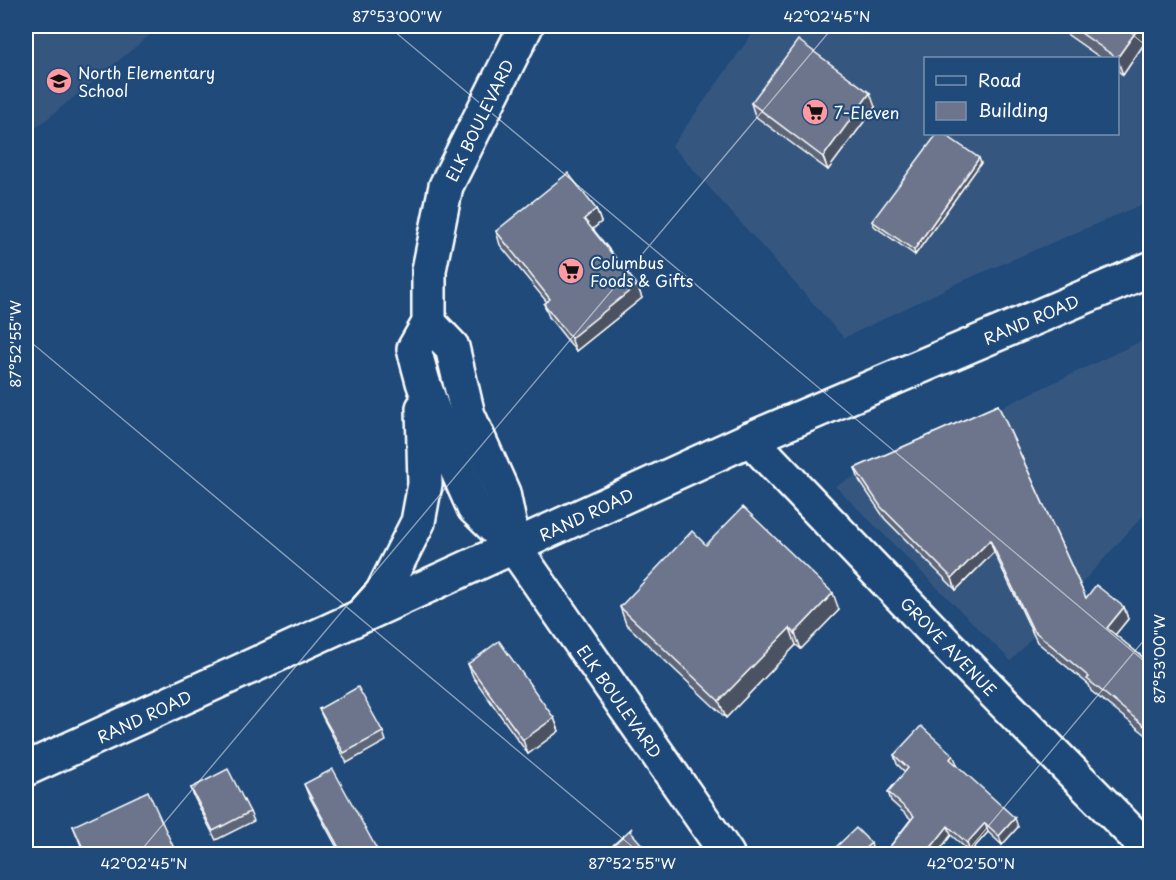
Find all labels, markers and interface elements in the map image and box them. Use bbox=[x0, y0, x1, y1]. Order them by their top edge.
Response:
text: 87°53'00"W bbox=[352, 4, 442, 27]
text: 42°02'45"N bbox=[783, 4, 871, 27]
street label: ELK BOULEVARD bbox=[439, 55, 519, 185]
legend bbox=[924, 57, 1119, 135]
place label: North Elementary School bbox=[78, 60, 215, 102]
school or university icon: North Elementary School bbox=[44, 66, 74, 96]
text: Road bbox=[978, 66, 1022, 93]
text: Building bbox=[978, 96, 1048, 123]
supermarket icon: 7-Eleven bbox=[800, 97, 830, 127]
place label: 7-Eleven bbox=[834, 100, 899, 124]
place label: Columbus Foods & Gifts bbox=[590, 250, 693, 292]
supermarket icon: Columbus Foods & Gifts bbox=[556, 256, 586, 286]
street label: RAND ROAD bbox=[979, 288, 1083, 350]
text: 87°52'55"W bbox=[3, 300, 26, 388]
street label: RAND ROAD bbox=[535, 482, 637, 546]
street label: GROVE AVENUE bbox=[895, 591, 1003, 701]
text: 87°53'00"W bbox=[1147, 614, 1170, 704]
street label: ELK BOULEVARD bbox=[572, 640, 668, 762]
street label: RAND ROAD bbox=[93, 684, 195, 748]
text: 42°02'45"N bbox=[100, 851, 188, 874]
text: 87°52'55"W bbox=[588, 851, 676, 874]
text: 42°02'50"N bbox=[927, 851, 1015, 874]

